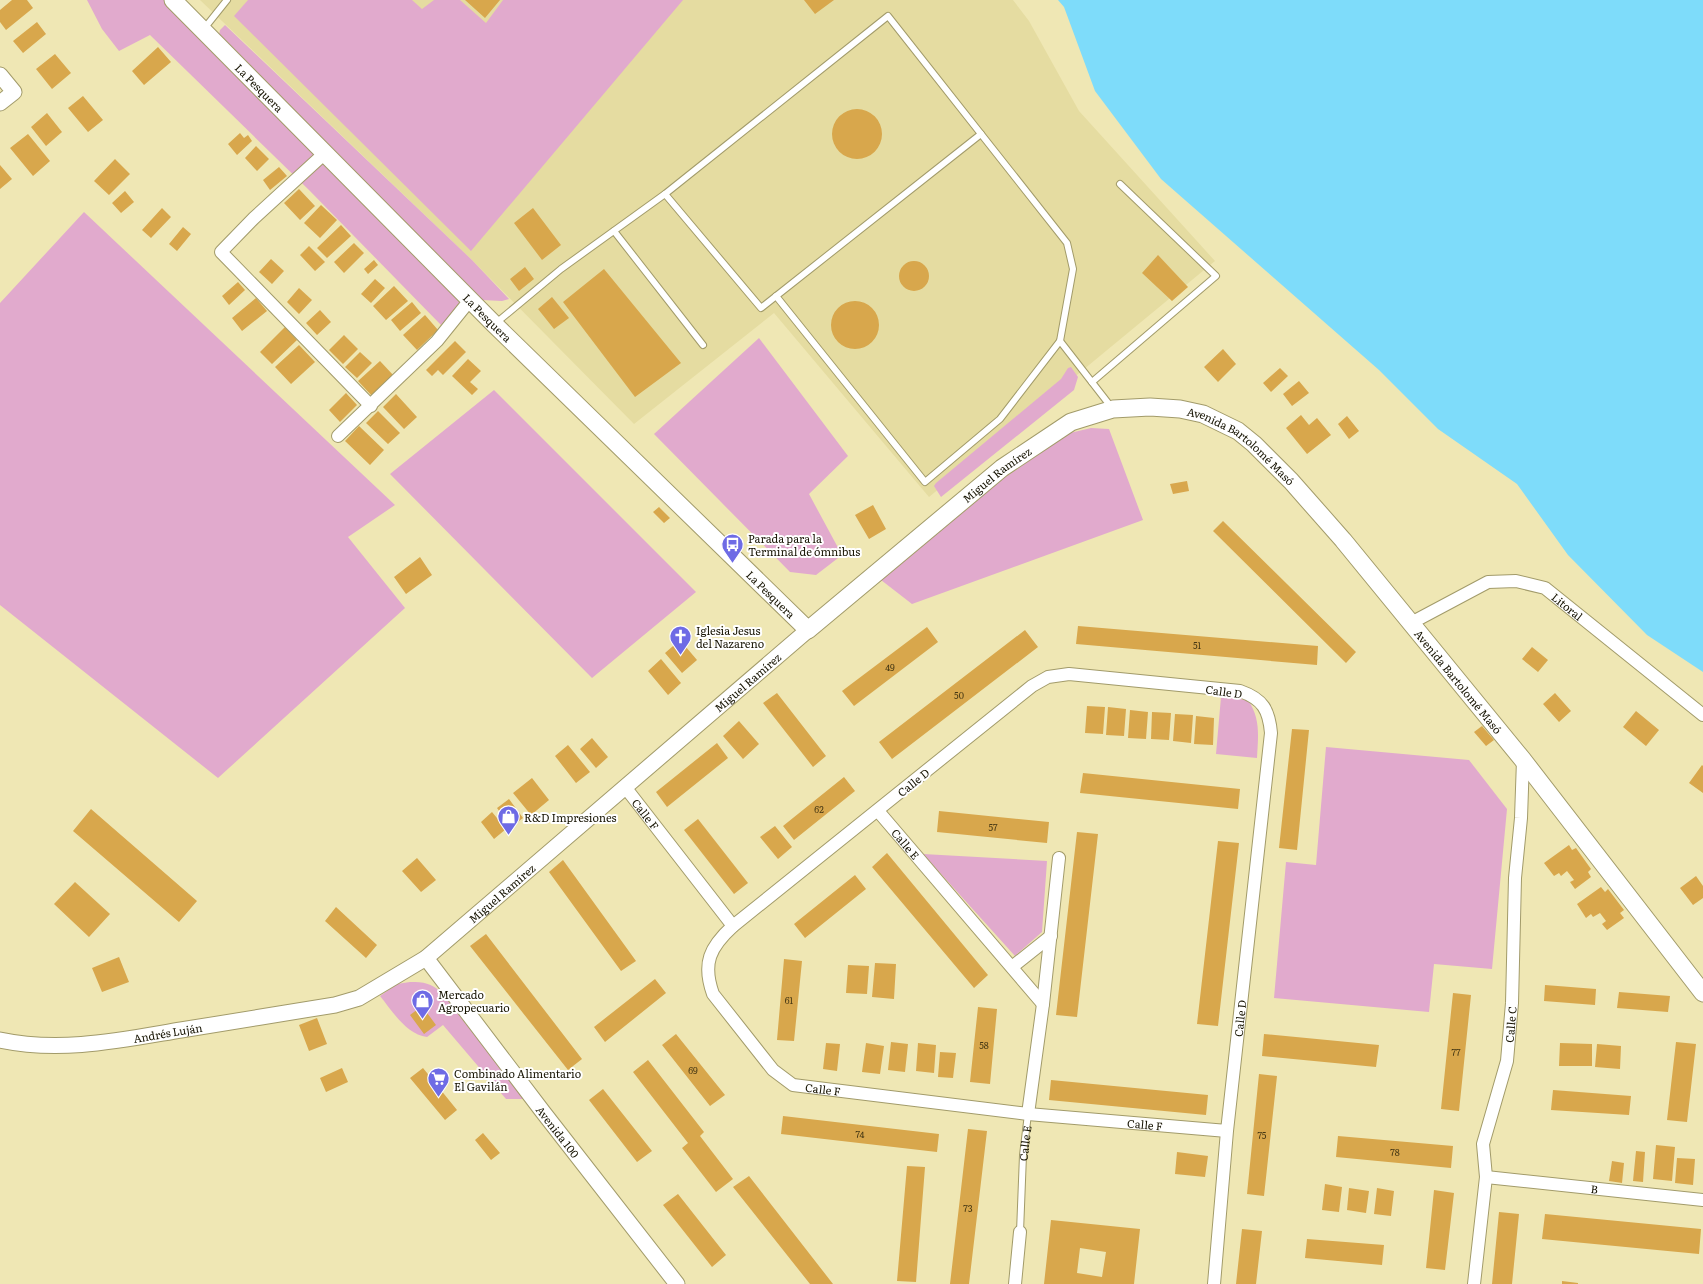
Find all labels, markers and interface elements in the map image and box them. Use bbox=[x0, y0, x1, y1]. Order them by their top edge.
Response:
street label: La Pesquera bbox=[232, 60, 287, 115]
street label: La Pesquera bbox=[460, 290, 516, 345]
street label: Avenida Bartolomé Masó bbox=[1186, 403, 1298, 488]
street label: Miguel Ramírez bbox=[959, 442, 1035, 506]
place label: Parada para la Terminal de ómnibus bbox=[748, 530, 860, 559]
bus stop icon: Parada para la Terminal de ómnibus bbox=[720, 531, 746, 564]
street label: La Pesquera bbox=[743, 566, 799, 622]
street label: Litoral bbox=[1549, 589, 1587, 624]
place label: Iglesia Jesus del Nazareno bbox=[696, 622, 764, 651]
church icon: Iglesia Jesus del Nazareno bbox=[668, 623, 694, 656]
street label: Avenida Bartolomé Masó bbox=[1411, 626, 1506, 737]
house number: 51 bbox=[1193, 638, 1201, 652]
street label: Miguel Ramírez bbox=[711, 649, 785, 715]
house number: 49 bbox=[885, 660, 895, 674]
street label: Calle D bbox=[1205, 680, 1243, 702]
house number: 50 bbox=[954, 688, 964, 702]
street label: Calle D bbox=[894, 764, 932, 800]
street label: Calle F bbox=[629, 795, 663, 833]
house number: 62 bbox=[814, 802, 824, 816]
shop icon: R&D Impresiones bbox=[496, 804, 522, 837]
place label: R&D Impresiones bbox=[524, 809, 617, 825]
house number: 57 bbox=[988, 820, 998, 834]
street label: Calle E bbox=[888, 825, 924, 862]
street label: Miguel Ramírez bbox=[465, 860, 539, 926]
place label: Mercado Agropecuario bbox=[438, 986, 510, 1015]
shop icon: Mercado Agropecuario bbox=[410, 987, 436, 1020]
house number: 61 bbox=[785, 993, 794, 1007]
street label: Calle D bbox=[1229, 999, 1249, 1038]
street label: Calle C bbox=[1501, 1005, 1520, 1043]
street label: Andrés Luján bbox=[132, 1019, 203, 1046]
house number: 58 bbox=[979, 1038, 989, 1052]
house number: 77 bbox=[1451, 1045, 1461, 1059]
house number: 69 bbox=[688, 1063, 698, 1077]
place label: Combinado Alimentario El Gavilán bbox=[454, 1065, 581, 1094]
supermarket icon: Combinado Alimentario El Gavilán bbox=[425, 1066, 451, 1099]
street label: Calle F bbox=[804, 1079, 842, 1099]
street label: Avenida 100 bbox=[533, 1102, 583, 1161]
street label: Calle F bbox=[1127, 1115, 1164, 1133]
street label: Calle E bbox=[1015, 1124, 1035, 1161]
house number: 74 bbox=[856, 1127, 864, 1141]
house number: 75 bbox=[1258, 1128, 1267, 1142]
house number: 78 bbox=[1390, 1145, 1400, 1159]
street label: B bbox=[1590, 1180, 1599, 1197]
house number: 73 bbox=[963, 1201, 973, 1215]

